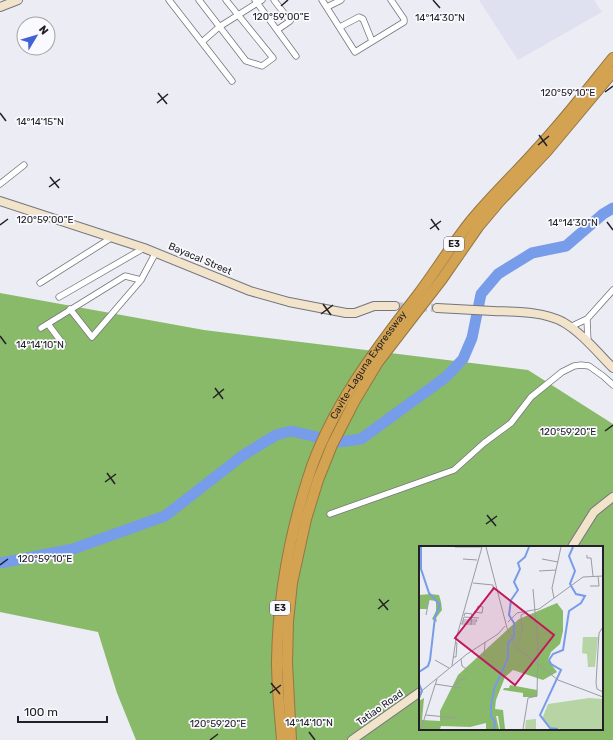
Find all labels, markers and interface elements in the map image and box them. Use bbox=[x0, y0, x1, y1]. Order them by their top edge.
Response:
text: 120°59'00"E bbox=[253, 11, 309, 23]
text: 14°14'30"N bbox=[415, 12, 465, 24]
north arrow bbox=[16, 16, 56, 56]
text: N bbox=[36, 23, 51, 37]
text: 120°59'10"E bbox=[541, 87, 595, 99]
text: 14°14'15"N bbox=[16, 116, 64, 128]
text: 120°59'00"E bbox=[17, 214, 73, 226]
text: 14°14'30"N bbox=[548, 217, 598, 229]
road number: E3 bbox=[444, 237, 464, 251]
street label: Bayacal Street bbox=[166, 240, 234, 278]
street label: Cavite–Laguna Expressway bbox=[328, 308, 409, 422]
text: 14°14'10"N bbox=[16, 339, 64, 351]
text: 120°59'20"E bbox=[540, 426, 596, 438]
inset map bbox=[419, 546, 603, 730]
text: 120°59'10"E bbox=[18, 553, 72, 565]
road number: E3 bbox=[270, 601, 290, 615]
street label: Tatiao Road bbox=[354, 688, 406, 728]
scale bar bbox=[18, 698, 107, 724]
text: 100 m bbox=[24, 705, 58, 719]
text: 14°14'10"N bbox=[285, 717, 333, 729]
text: 120°59'20"E bbox=[190, 718, 246, 730]

